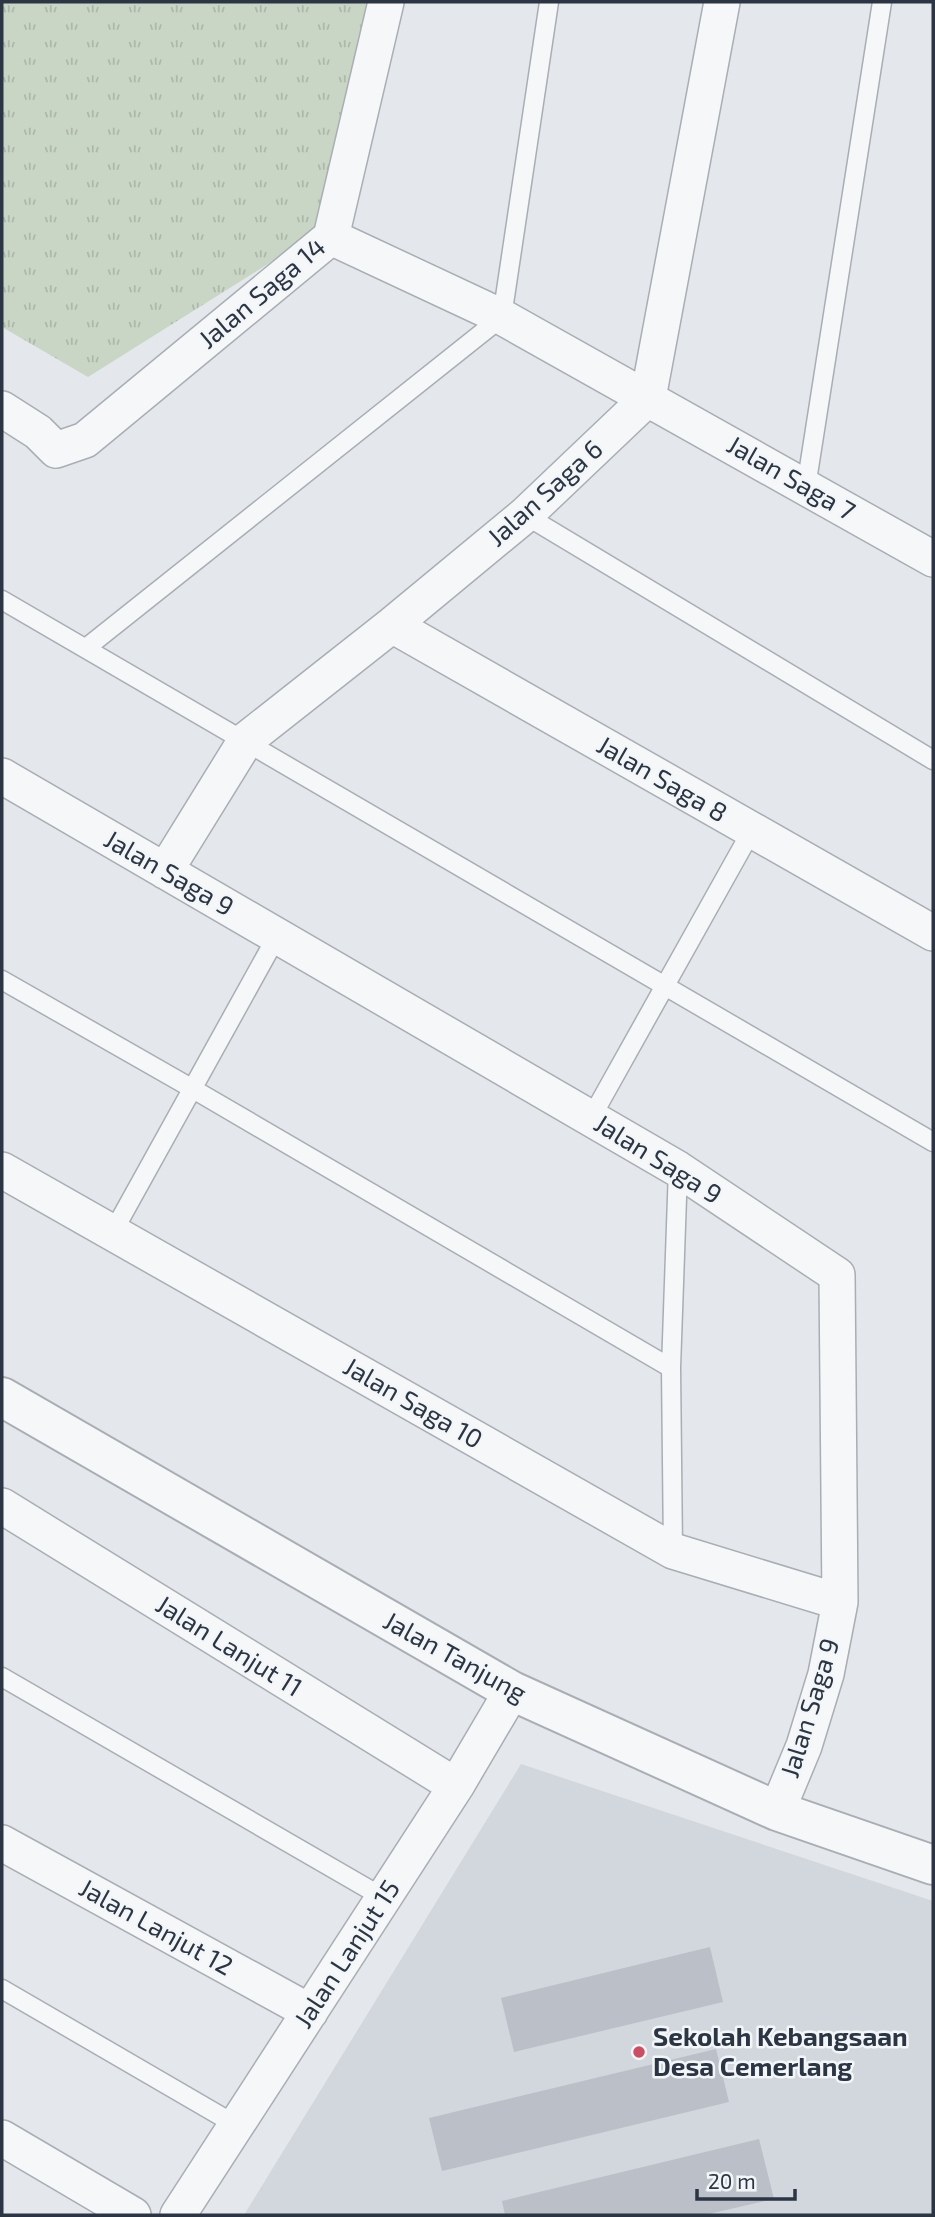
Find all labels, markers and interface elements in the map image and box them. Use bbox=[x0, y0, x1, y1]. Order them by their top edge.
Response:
street label: Jalan Saga 14 bbox=[191, 230, 331, 354]
street label: Jalan Saga 7 bbox=[722, 428, 861, 526]
street label: Jalan Saga 6 bbox=[480, 432, 608, 552]
street label: Jalan Saga 8 bbox=[592, 728, 733, 827]
street label: Jalan Saga 9 bbox=[100, 822, 240, 921]
street label: Jalan Saga 9 bbox=[589, 1106, 728, 1209]
street label: Jalan Saga 10 bbox=[339, 1349, 489, 1454]
street label: Jalan Lanjut 11 bbox=[151, 1587, 309, 1702]
street label: Jalan Tanjung bbox=[379, 1604, 533, 1708]
street label: Jalan Saga 9 bbox=[773, 1634, 844, 1781]
street label: Jalan Lanjut 12 bbox=[75, 1871, 239, 1981]
street label: Jalan Lanjut 15 bbox=[286, 1873, 405, 2033]
place label: Sekolah Kebangsaan Desa Cemerlang bbox=[653, 2020, 908, 2081]
marker: Sekolah Kebangsaan Desa Cemerlang bbox=[631, 2044, 647, 2060]
scale bar bbox=[697, 2158, 795, 2202]
text: 20 m bbox=[708, 2168, 756, 2193]

